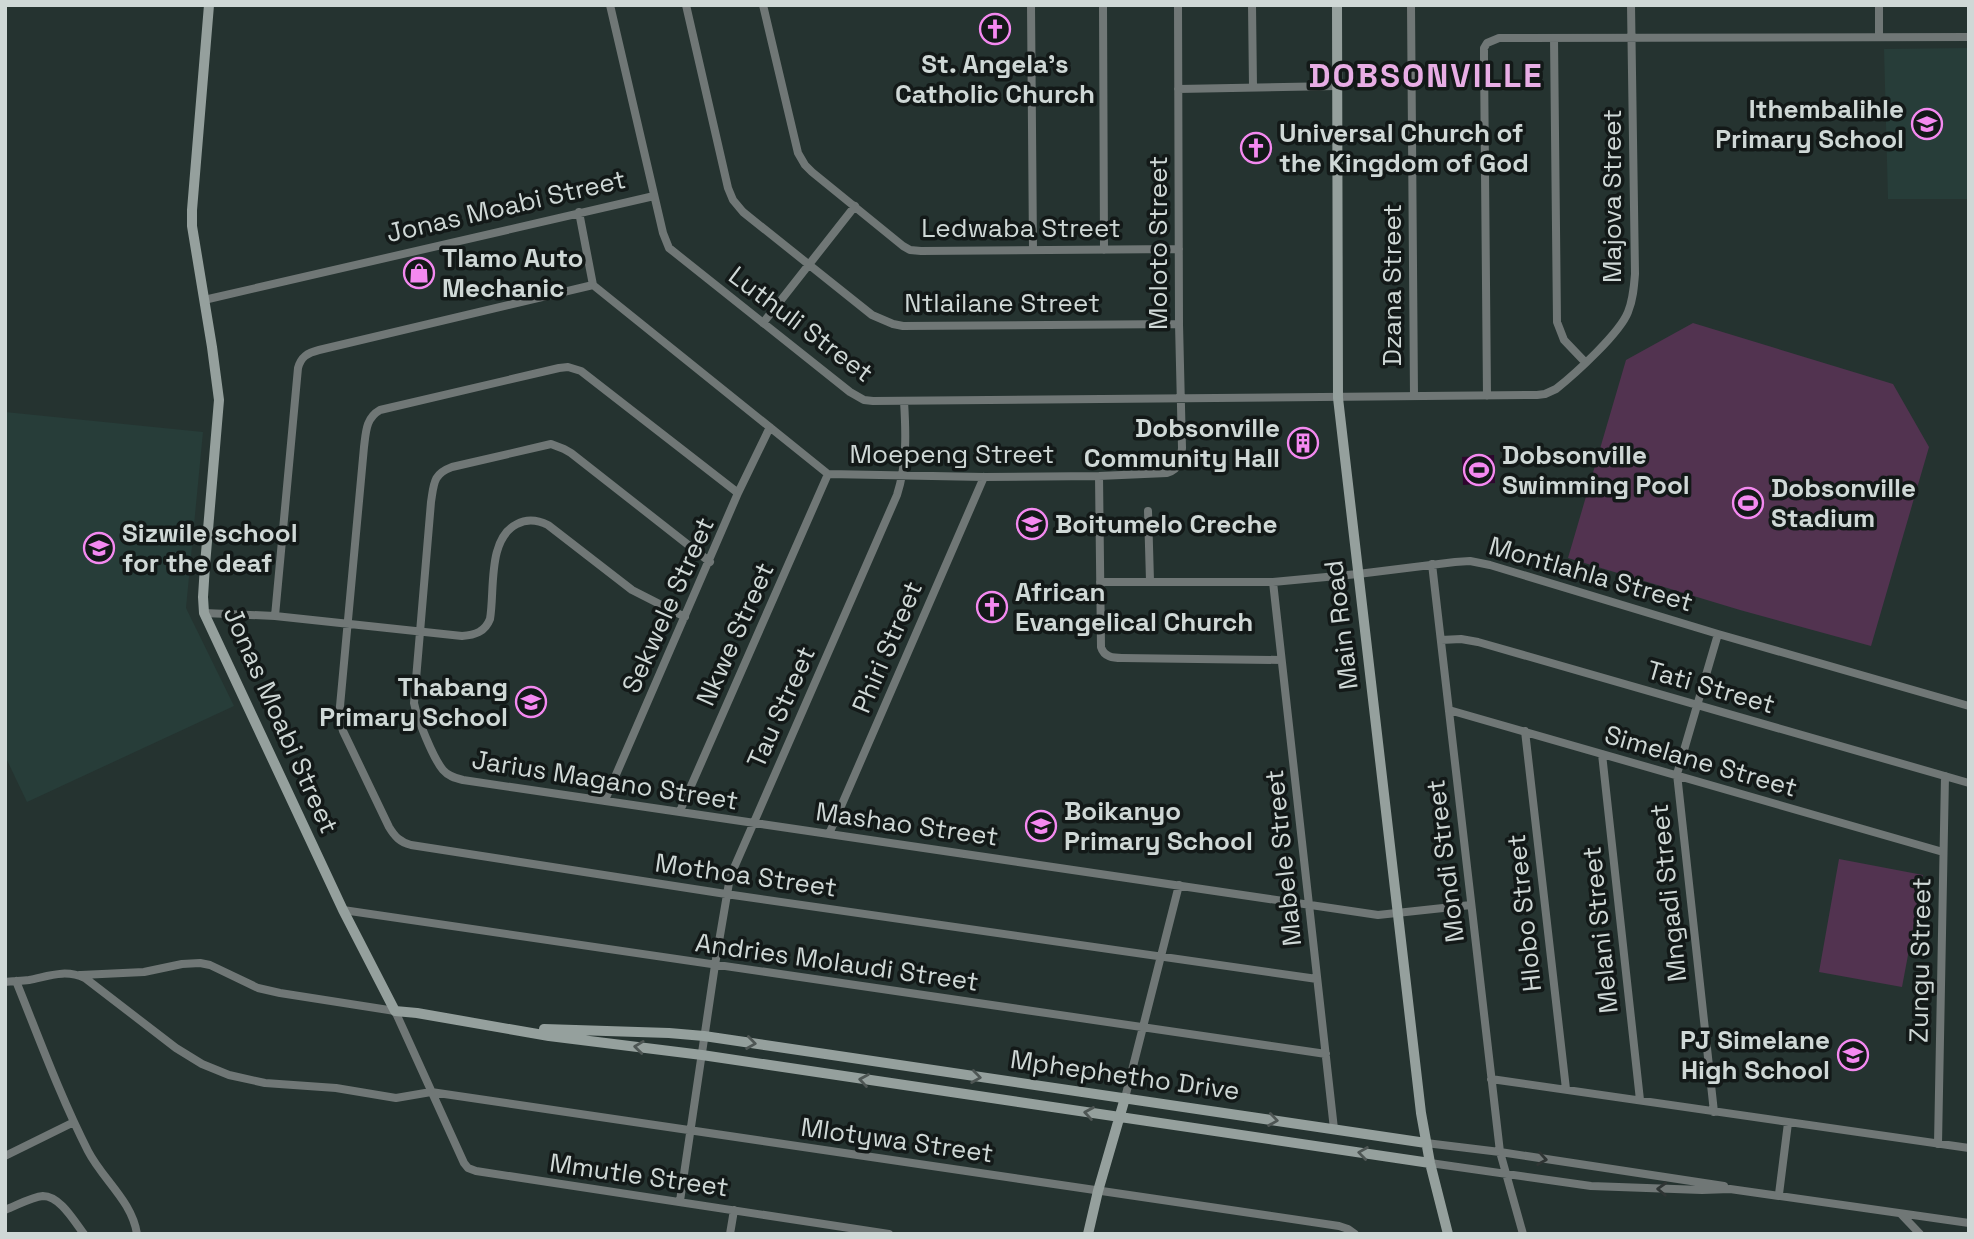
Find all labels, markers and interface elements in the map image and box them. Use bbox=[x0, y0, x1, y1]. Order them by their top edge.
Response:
church icon: St. Angela's Catholic Church bbox=[978, 12, 1012, 46]
place label: St. Angela's Catholic Church bbox=[895, 47, 1095, 111]
district label: DOBSONVILLE bbox=[1308, 55, 1544, 97]
place label: Ithembalihle Primary School bbox=[1715, 92, 1904, 156]
school or university icon: Ithembalihle Primary School bbox=[1910, 107, 1944, 141]
street label: Majova Street bbox=[1595, 109, 1629, 283]
place label: Universal Church of the Kingdom of God bbox=[1279, 116, 1529, 180]
church icon: Universal Church of the Kingdom of God bbox=[1239, 131, 1273, 165]
street label: Moloto Street bbox=[1141, 156, 1175, 330]
street label: Jonas Moabi Street bbox=[383, 162, 629, 250]
street label: Dzana Street bbox=[1375, 204, 1409, 366]
street label: Ledwaba Street bbox=[921, 211, 1121, 245]
place label: Tlamo Auto Mechanic bbox=[442, 241, 583, 305]
shop icon: Tlamo Auto Mechanic bbox=[402, 256, 436, 290]
street label: Luthuli Street bbox=[722, 259, 880, 389]
street label: Ntlailane Street bbox=[904, 286, 1100, 320]
place label: Dobsonville Community Hall bbox=[1084, 411, 1280, 475]
building icon: Dobsonville Community Hall bbox=[1286, 426, 1320, 460]
street label: Moepeng Street bbox=[850, 437, 1054, 471]
place label: Dobsonville Swimming Pool bbox=[1502, 438, 1690, 502]
sports icon: Dobsonville Swimming Pool bbox=[1462, 453, 1496, 487]
place label: Dobsonville Stadium bbox=[1771, 471, 1916, 535]
sports icon: Dobsonville Stadium bbox=[1731, 486, 1765, 520]
school or university icon: Boitumelo Creche bbox=[1015, 507, 1049, 541]
place label: Boitumelo Creche bbox=[1055, 507, 1277, 541]
street label: Sekwele Street bbox=[614, 512, 722, 698]
place label: Sizwile school for the deaf bbox=[122, 516, 298, 580]
street label: Montlahla Street bbox=[1485, 529, 1697, 619]
school or university icon: Sizwile school for the deaf bbox=[82, 531, 116, 565]
street label: Nkwe Street bbox=[688, 557, 782, 711]
street label: Main Road bbox=[1316, 558, 1366, 692]
place label: African Evangelical Church bbox=[1015, 575, 1253, 639]
street label: Phiri Street bbox=[844, 576, 930, 718]
church icon: African Evangelical Church bbox=[975, 590, 1009, 624]
street label: Jonas Moabi Street bbox=[216, 601, 346, 839]
street label: Tau Street bbox=[739, 641, 823, 773]
street label: Tati Street bbox=[1643, 653, 1779, 721]
place label: Thabang Primary School bbox=[319, 670, 508, 734]
school or university icon: Thabang Primary School bbox=[514, 685, 548, 719]
street label: Simelane Street bbox=[1601, 717, 1801, 805]
street label: Jarius Magano Street bbox=[469, 742, 741, 818]
street label: Mabele Street bbox=[1257, 768, 1309, 948]
street label: Mondi Street bbox=[1418, 778, 1472, 944]
street label: Mashao Street bbox=[814, 794, 1000, 854]
place label: Boikanyo Primary School bbox=[1064, 794, 1253, 858]
street label: Mngadi Street bbox=[1642, 802, 1694, 984]
school or university icon: Boikanyo Primary School bbox=[1024, 809, 1058, 843]
street label: Hlobo Street bbox=[1499, 832, 1549, 994]
street label: Mothoa Street bbox=[653, 845, 839, 905]
street label: Melani Street bbox=[1574, 845, 1626, 1015]
street label: Zungu Street bbox=[1902, 877, 1938, 1043]
street label: Andries Molaudi Street bbox=[693, 925, 981, 999]
place label: PJ Simelane High School bbox=[1680, 1023, 1830, 1087]
one-way arrow bbox=[745, 1035, 756, 1050]
school or university icon: PJ Simelane High School bbox=[1836, 1038, 1870, 1072]
one-way arrow bbox=[633, 1040, 645, 1055]
street label: Mphephetho Drive bbox=[1008, 1042, 1242, 1108]
one-way arrow bbox=[970, 1069, 981, 1084]
one-way arrow bbox=[858, 1072, 870, 1087]
one-way arrow bbox=[1083, 1106, 1095, 1121]
street label: Mlotywa Street bbox=[799, 1110, 995, 1170]
one-way arrow bbox=[1268, 1112, 1279, 1127]
street label: Mmutle Street bbox=[547, 1146, 731, 1204]
one-way arrow bbox=[1357, 1146, 1369, 1161]
one-way arrow bbox=[1536, 1151, 1548, 1166]
one-way arrow bbox=[1656, 1182, 1667, 1197]

